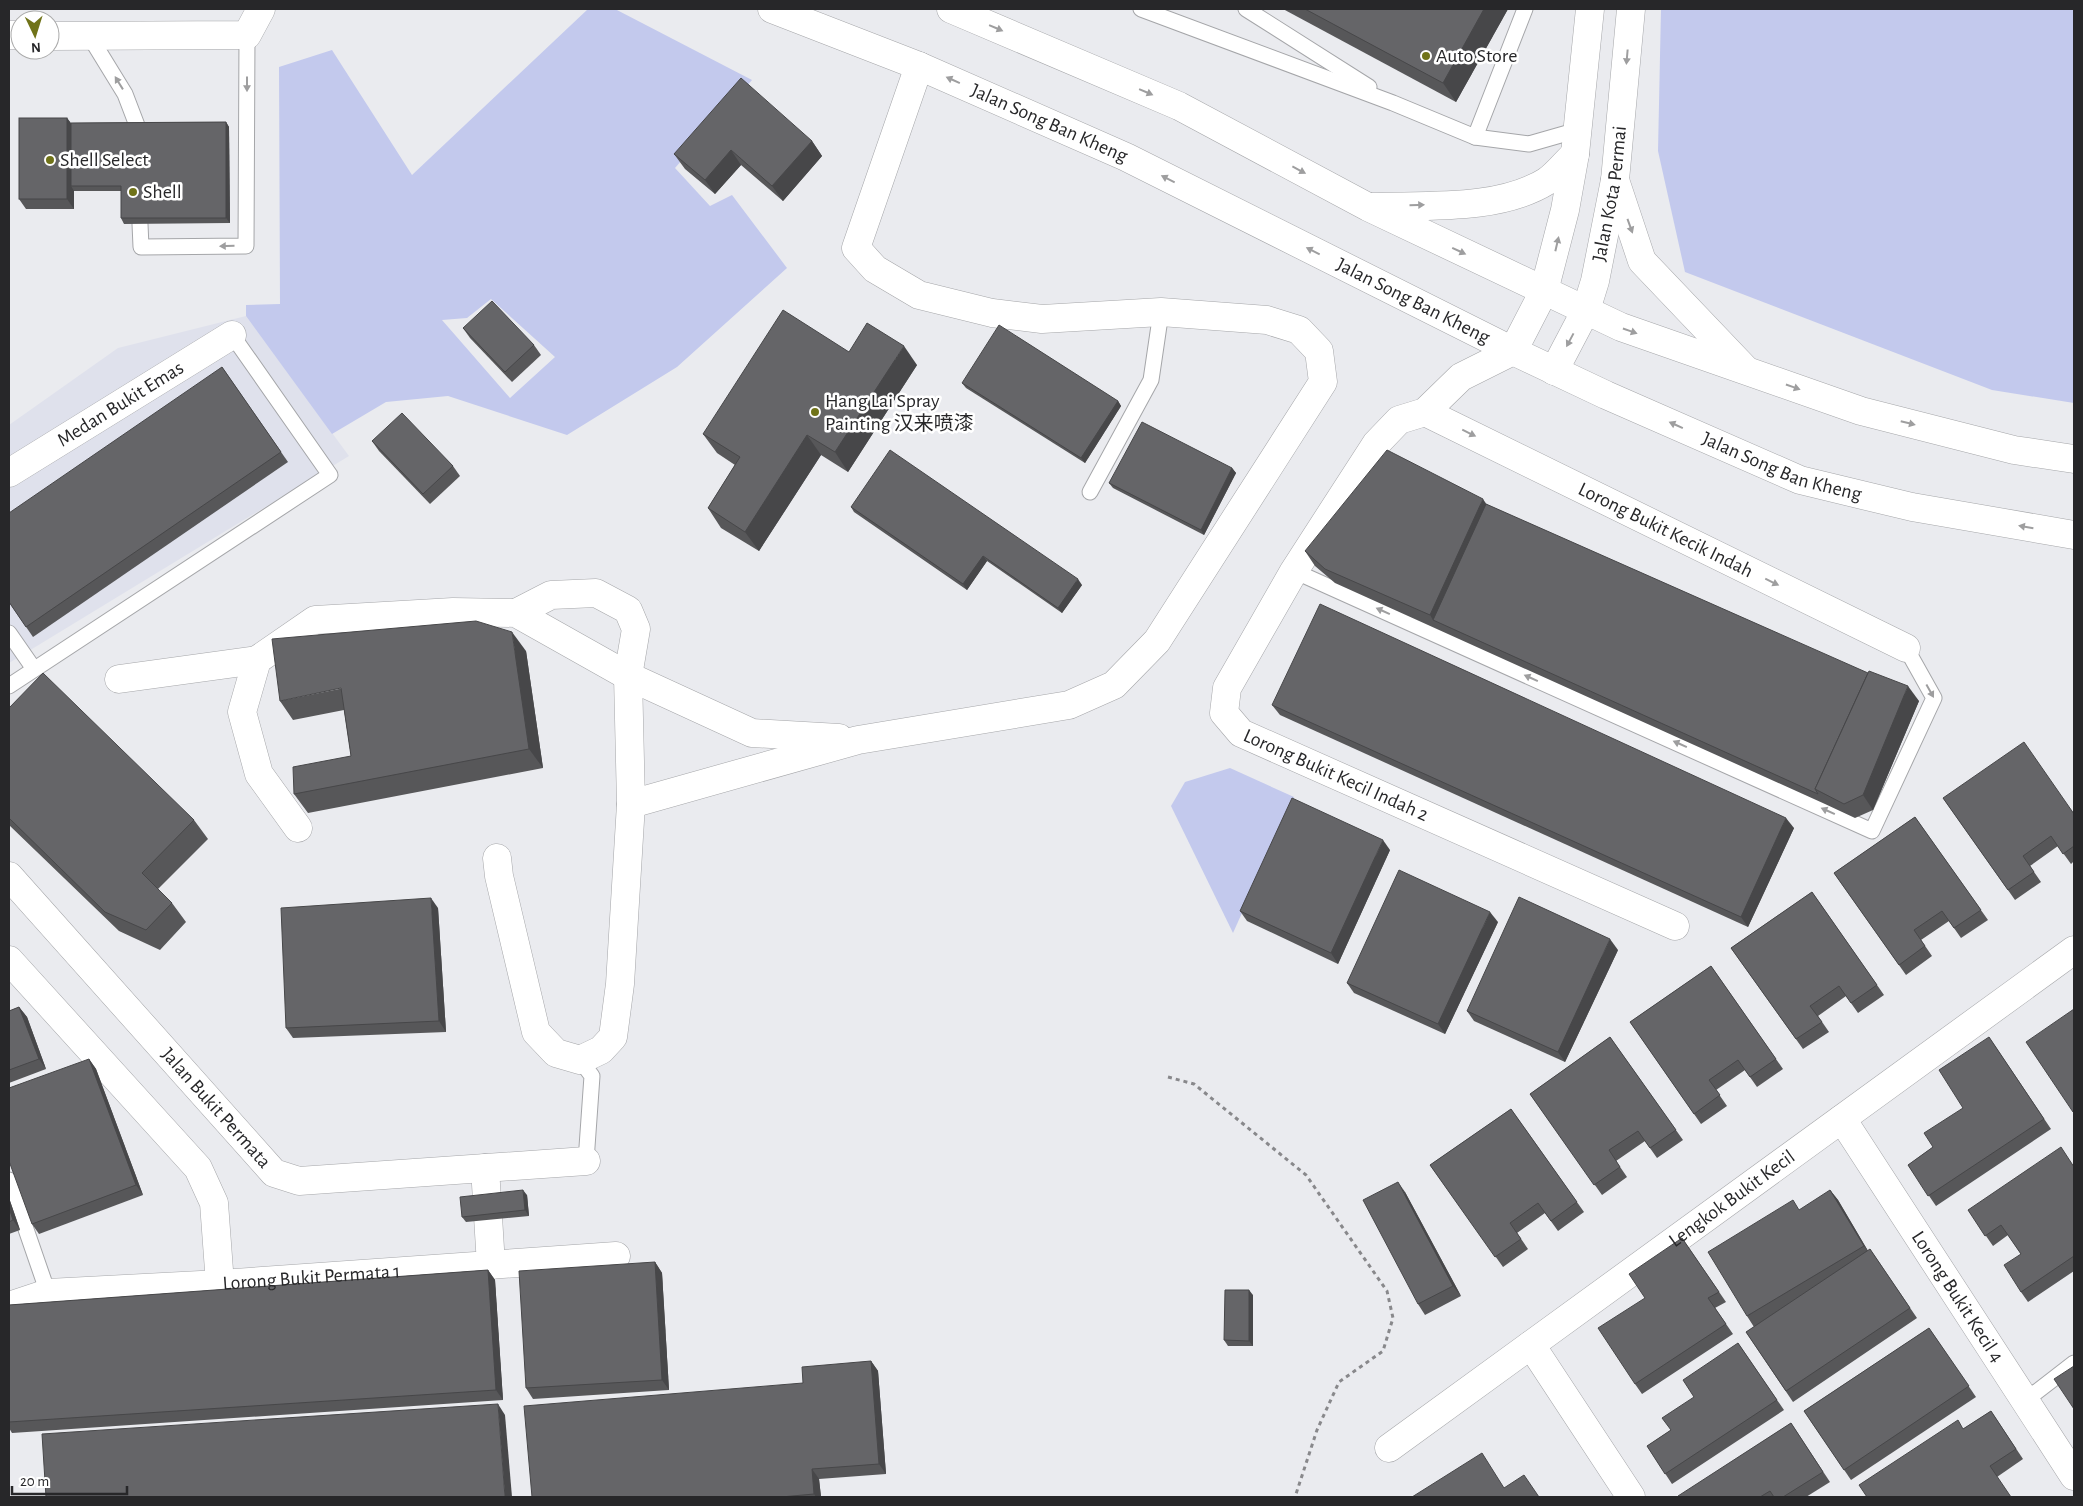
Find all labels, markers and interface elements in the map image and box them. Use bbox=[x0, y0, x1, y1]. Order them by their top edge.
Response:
north arrow bbox=[10, 10, 60, 60]
one-way arrow bbox=[989, 24, 1003, 32]
text: N bbox=[30, 40, 41, 54]
place label: Auto Store bbox=[1436, 46, 1517, 66]
marker: Auto Store bbox=[1420, 50, 1432, 62]
one-way arrow bbox=[1622, 50, 1630, 66]
one-way arrow bbox=[243, 76, 251, 92]
one-way arrow bbox=[946, 76, 960, 84]
one-way arrow bbox=[114, 77, 123, 90]
street label: Jalan Song Ban Kheng bbox=[968, 80, 1131, 167]
one-way arrow bbox=[1139, 88, 1153, 96]
street label: Jalan Kota Permai bbox=[1589, 125, 1630, 263]
place label: Shell Select bbox=[60, 150, 149, 170]
marker: Shell Select bbox=[44, 154, 56, 166]
one-way arrow bbox=[1292, 166, 1306, 174]
one-way arrow bbox=[1161, 174, 1175, 182]
place label: Shell bbox=[143, 182, 182, 202]
marker: Shell bbox=[127, 186, 139, 198]
one-way arrow bbox=[1409, 201, 1425, 209]
one-way arrow bbox=[1627, 219, 1634, 234]
one-way arrow bbox=[1553, 236, 1561, 251]
one-way arrow bbox=[219, 242, 235, 250]
one-way arrow bbox=[1306, 247, 1320, 255]
one-way arrow bbox=[1452, 247, 1467, 255]
street label: Jalan Song Ban Kheng bbox=[1333, 254, 1493, 348]
one-way arrow bbox=[1623, 328, 1638, 335]
one-way arrow bbox=[1566, 333, 1574, 348]
street label: Medan Bukit Emas bbox=[54, 358, 187, 451]
one-way arrow bbox=[1786, 383, 1801, 391]
place label: Hang Lai Spray Painting 汉来喷漆 bbox=[825, 391, 974, 434]
marker: Hang Lai Spray Painting 汉来喷漆 bbox=[809, 406, 821, 418]
one-way arrow bbox=[1901, 419, 1916, 427]
one-way arrow bbox=[1669, 421, 1683, 429]
street label: Jalan Song Ban Kheng bbox=[1699, 428, 1864, 505]
one-way arrow bbox=[1462, 429, 1476, 437]
street label: Lorong Bukit Kecik Indah bbox=[1575, 479, 1756, 581]
one-way arrow bbox=[2018, 522, 2034, 530]
one-way arrow bbox=[1764, 578, 1779, 586]
one-way arrow bbox=[1376, 607, 1390, 615]
one-way arrow bbox=[1524, 673, 1538, 681]
one-way arrow bbox=[1925, 684, 1934, 697]
street label: Lorong Bukit Kecil Indah 2 bbox=[1240, 725, 1431, 825]
one-way arrow bbox=[1673, 740, 1687, 748]
one-way arrow bbox=[1821, 806, 1835, 814]
street label: Jalan Bukit Permata bbox=[157, 1044, 275, 1172]
street label: Lengkok Bukit Kecil bbox=[1665, 1146, 1799, 1251]
street label: Lorong Bukit Kecil 4 bbox=[1908, 1228, 2007, 1366]
street label: Lorong Bukit Permata 1 bbox=[222, 1261, 401, 1294]
scale bar bbox=[12, 1464, 128, 1496]
text: 20 m bbox=[20, 1474, 49, 1489]

